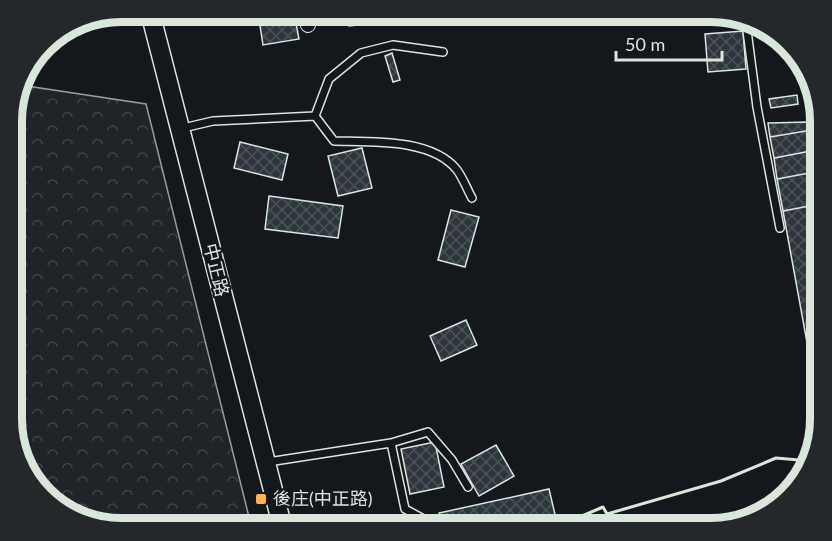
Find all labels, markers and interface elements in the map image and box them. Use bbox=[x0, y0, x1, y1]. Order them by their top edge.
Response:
scale bar bbox=[616, 24, 722, 62]
text: 50 m bbox=[625, 33, 665, 55]
street label: 中正路 bbox=[200, 241, 234, 299]
place label: 後庄(中正路) bbox=[273, 487, 373, 509]
marker: 後庄(中正路) bbox=[254, 492, 268, 506]

